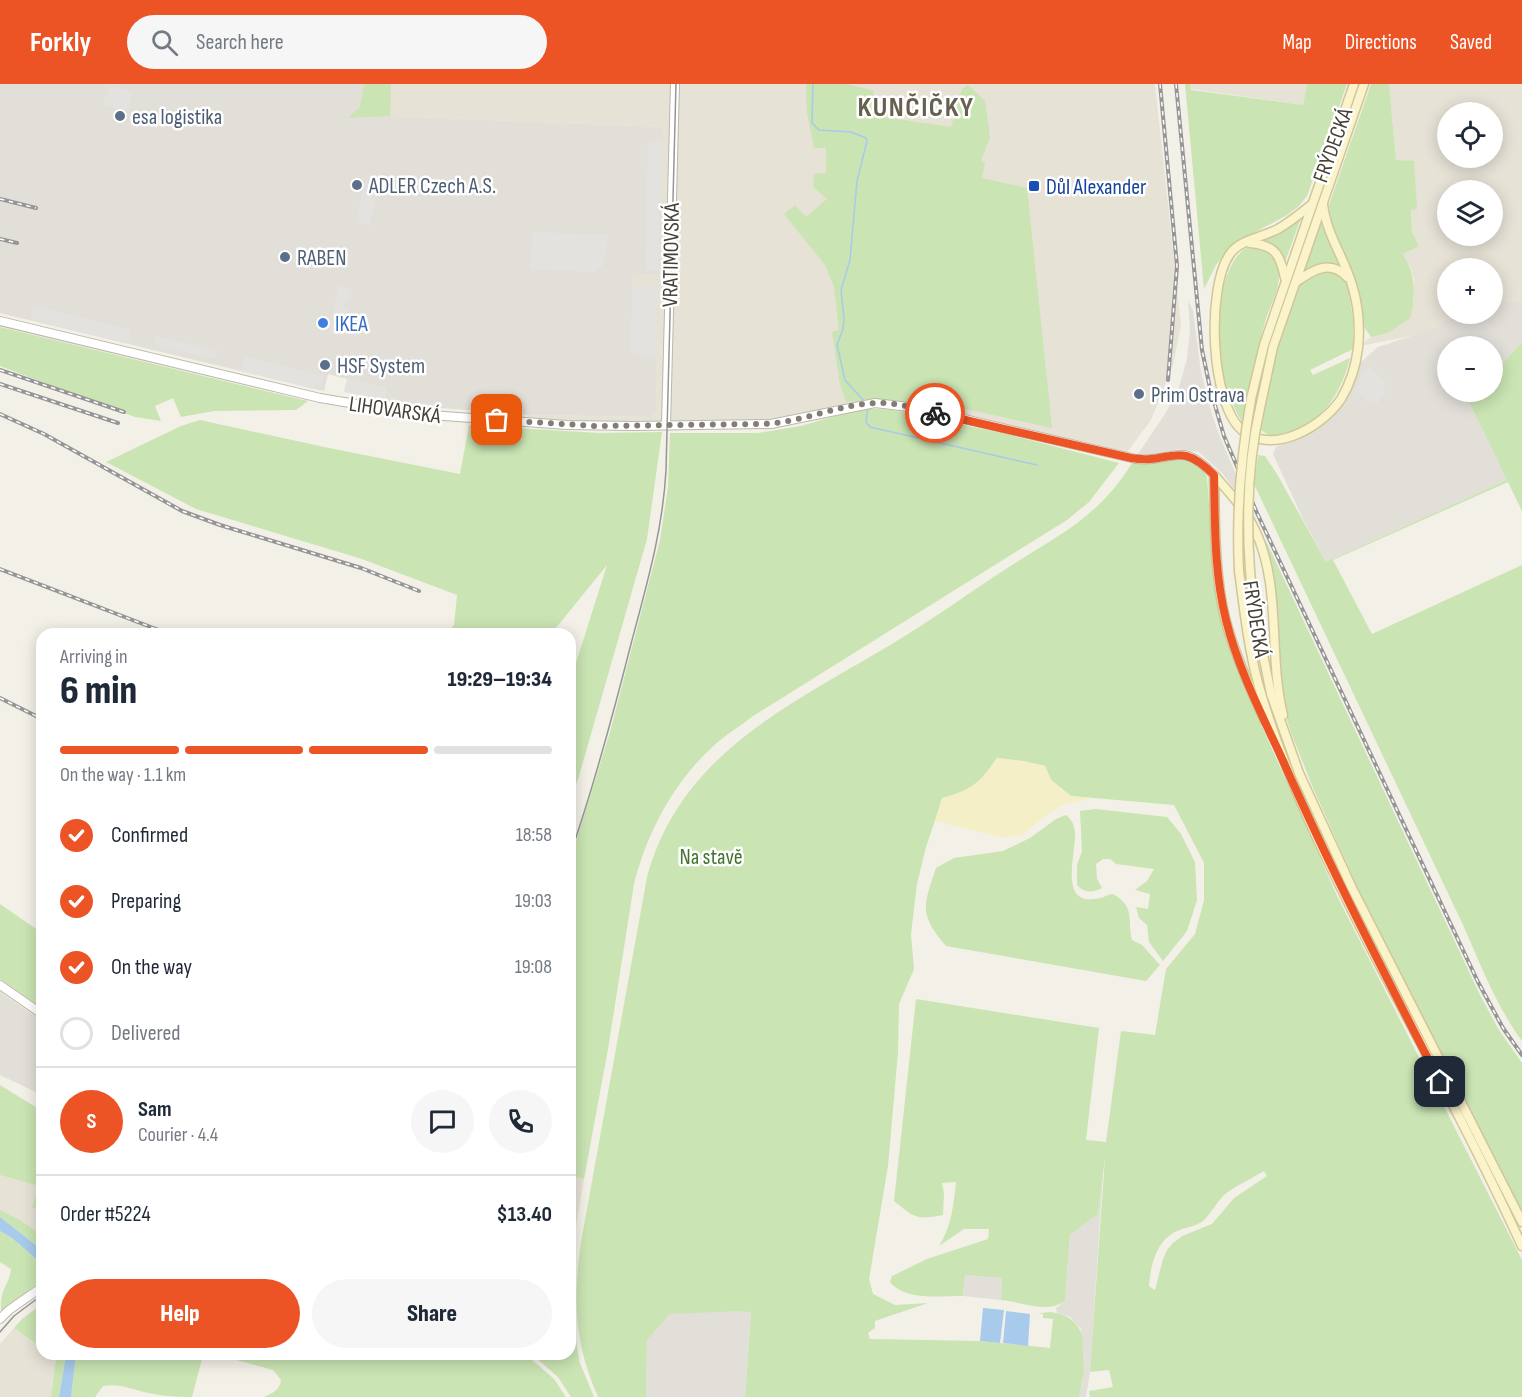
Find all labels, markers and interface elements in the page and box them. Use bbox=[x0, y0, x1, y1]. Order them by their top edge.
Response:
search box bbox=[127, 15, 547, 69]
text: Forkly bbox=[30, 26, 91, 59]
icon: search bbox=[148, 26, 181, 59]
text: Search here bbox=[196, 29, 284, 56]
text: Map bbox=[1282, 30, 1312, 55]
text: Directions bbox=[1345, 30, 1417, 55]
text: Saved bbox=[1450, 30, 1492, 55]
district label: KUNČIČKY bbox=[858, 91, 974, 124]
map controls bbox=[1437, 102, 1503, 402]
button: locate bbox=[1437, 102, 1503, 168]
place label: esa logistika bbox=[132, 104, 222, 131]
street label: FRÝDECKÁ bbox=[1307, 104, 1360, 186]
marker: esa logistika bbox=[113, 109, 127, 123]
place label: ADLER Czech A.S. bbox=[368, 173, 496, 200]
place label: Důl Alexander bbox=[1046, 174, 1146, 201]
marker: ADLER Czech A.S. bbox=[350, 178, 364, 192]
marker: Důl Alexander bbox=[1027, 179, 1041, 193]
button: layers bbox=[1437, 180, 1503, 246]
street label: VRATIMOVSKÁ bbox=[657, 202, 686, 307]
place label: RABEN bbox=[297, 245, 346, 272]
marker: RABEN bbox=[278, 250, 292, 264]
button: + bbox=[1437, 258, 1503, 324]
place label: IKEA bbox=[335, 311, 368, 338]
marker: IKEA bbox=[316, 316, 330, 330]
button: − bbox=[1437, 336, 1503, 402]
place label: HSF System bbox=[337, 353, 425, 380]
marker: HSF System bbox=[318, 358, 332, 372]
place label: Prim Ostrava bbox=[1151, 382, 1245, 409]
courier bbox=[905, 383, 965, 443]
marker: Prim Ostrava bbox=[1132, 387, 1146, 401]
street label: LIHOVARSKÁ bbox=[347, 391, 443, 430]
pin bbox=[471, 394, 522, 445]
icon: bike bbox=[919, 397, 952, 430]
icon: bag bbox=[480, 403, 513, 436]
street label: FRÝDECKÁ bbox=[1236, 579, 1275, 660]
text: Arriving in bbox=[60, 645, 128, 669]
text: 19:29–19:34 bbox=[447, 666, 552, 693]
text: 6 min bbox=[60, 668, 137, 715]
text: On the way · 1.1 km bbox=[60, 763, 186, 787]
icon: check bbox=[60, 819, 93, 852]
text: Confirmed bbox=[111, 822, 188, 849]
text: 18:58 bbox=[516, 823, 552, 847]
park label: Na stavě bbox=[679, 844, 743, 871]
icon: check bbox=[60, 885, 93, 918]
text: Preparing bbox=[111, 888, 181, 915]
text: 19:03 bbox=[515, 889, 552, 913]
icon: check bbox=[60, 951, 93, 984]
text: On the way bbox=[111, 954, 192, 981]
text: 19:08 bbox=[515, 955, 552, 979]
text: Delivered bbox=[111, 1020, 180, 1047]
pin bbox=[1414, 1056, 1465, 1107]
icon: home bbox=[1423, 1065, 1456, 1098]
button: chat bbox=[411, 1090, 474, 1153]
button: phone bbox=[489, 1090, 552, 1153]
text: Sam bbox=[138, 1096, 172, 1123]
text: S bbox=[87, 1108, 96, 1135]
text: Courier · 4.4 bbox=[138, 1123, 218, 1147]
text: Order #5224 bbox=[60, 1201, 151, 1228]
text: $13.40 bbox=[496, 1201, 552, 1228]
button: Help bbox=[60, 1279, 300, 1348]
button: Share bbox=[312, 1279, 552, 1348]

